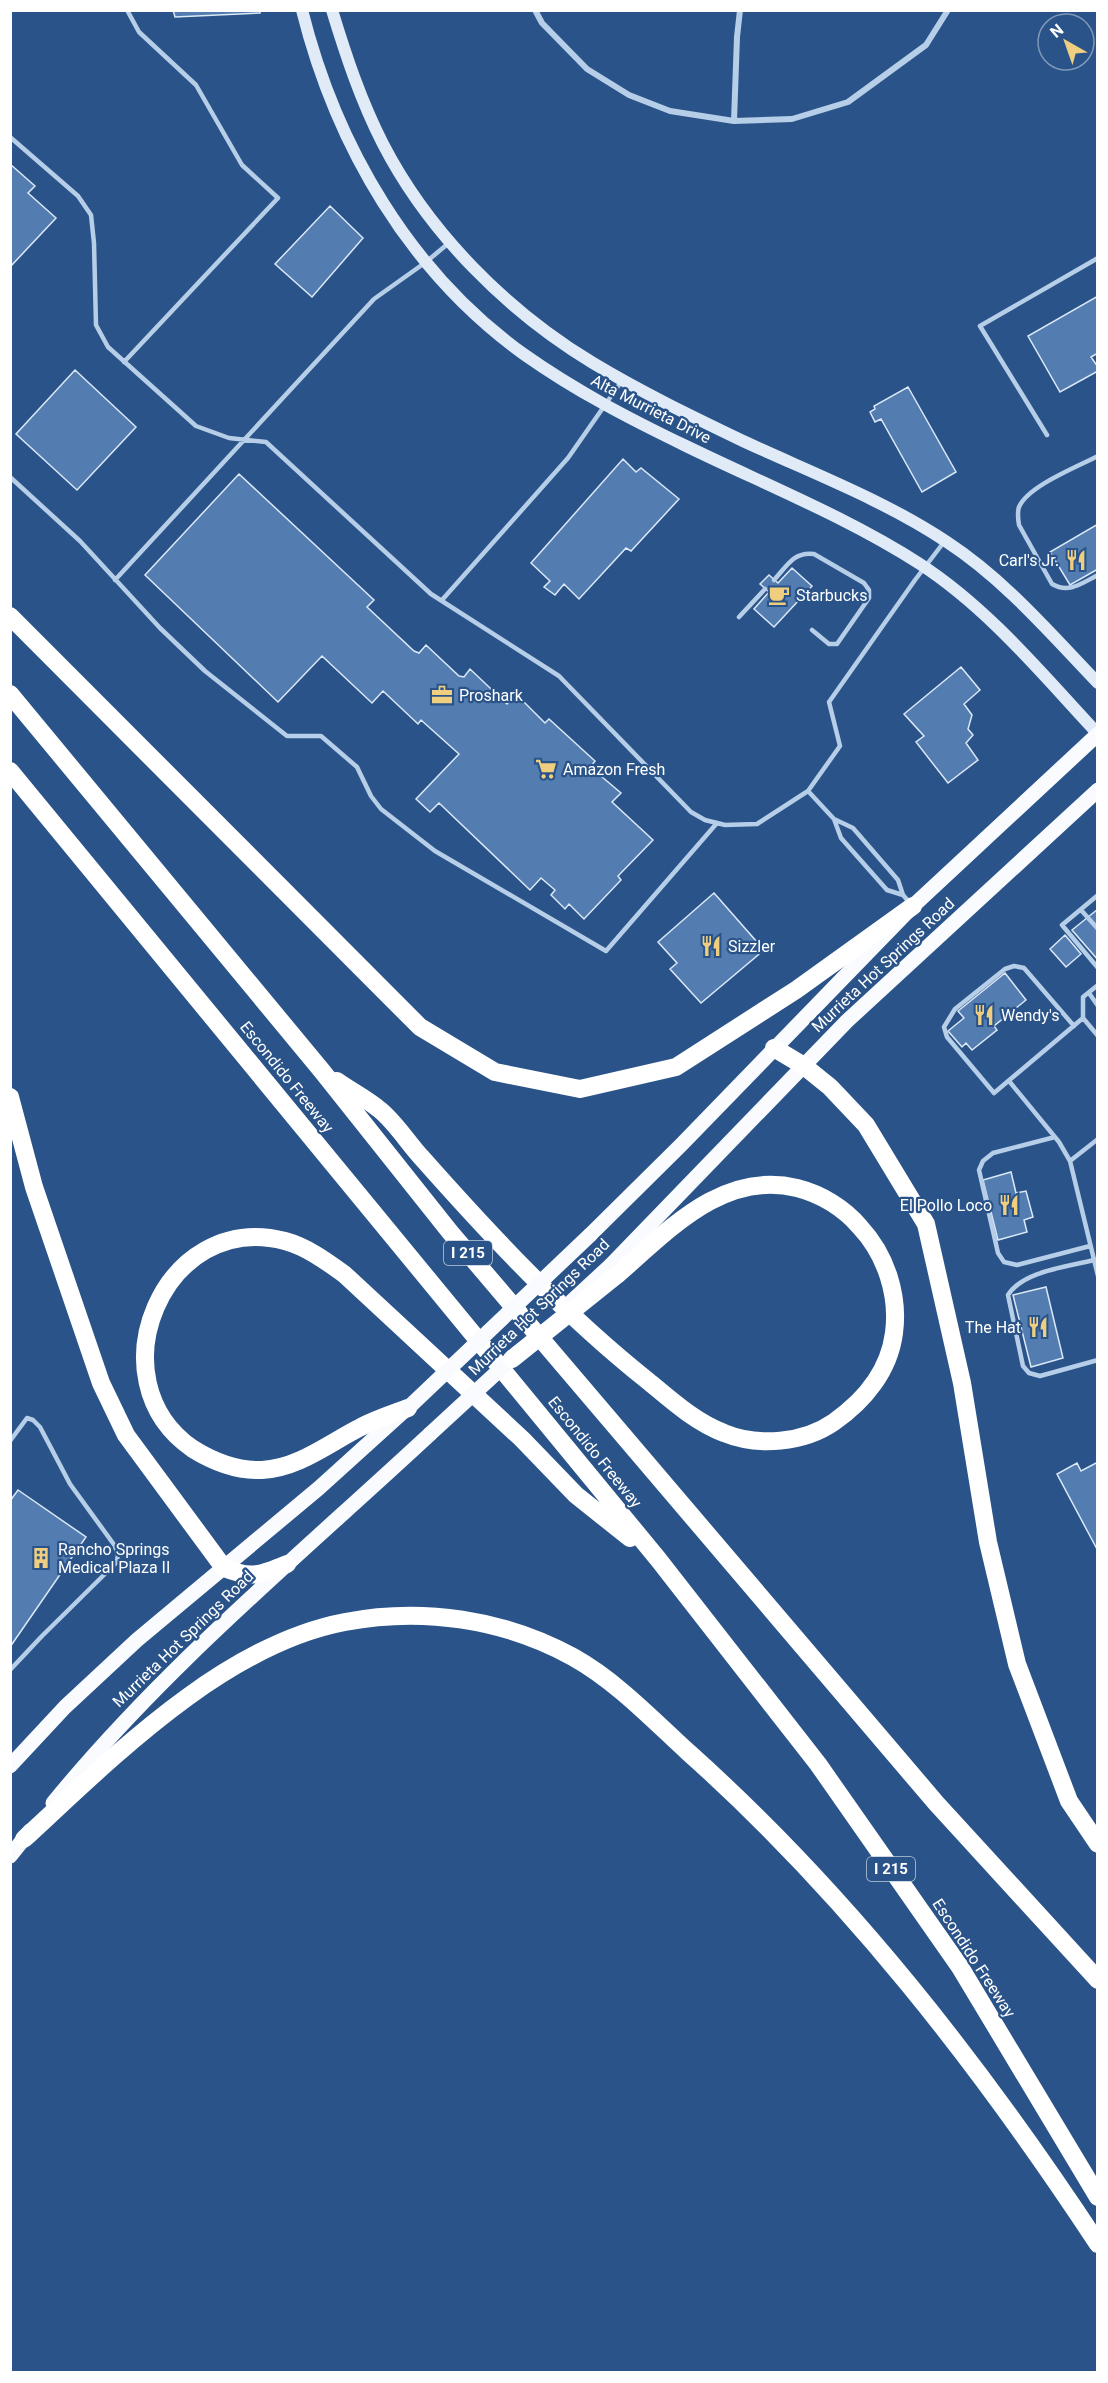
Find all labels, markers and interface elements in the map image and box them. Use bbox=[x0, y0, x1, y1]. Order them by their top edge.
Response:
north arrow bbox=[1036, 12, 1096, 72]
text: N bbox=[1046, 20, 1067, 42]
street label: Alta Murrieta Drive bbox=[588, 371, 714, 447]
restaurant icon: Carl's Jr. bbox=[1064, 548, 1088, 572]
place label: Carl's Jr. bbox=[999, 551, 1059, 570]
cafe icon: Starbucks bbox=[767, 583, 791, 607]
place label: Starbucks bbox=[796, 586, 867, 605]
office icon: Proshark bbox=[430, 683, 454, 707]
place label: Proshark bbox=[459, 686, 524, 705]
supermarket icon: Amazon Fresh bbox=[534, 757, 558, 781]
place label: Amazon Fresh bbox=[563, 760, 665, 779]
street label: Murrieta Hot Springs Road bbox=[808, 894, 958, 1036]
restaurant icon: Sizzler bbox=[699, 934, 723, 958]
place label: Sizzler bbox=[728, 937, 776, 956]
restaurant icon: Wendy's bbox=[972, 1003, 996, 1027]
place label: Wendy's bbox=[1001, 1006, 1059, 1025]
street label: Escondido Freeway bbox=[236, 1017, 338, 1137]
restaurant icon: El Pollo Loco bbox=[997, 1193, 1021, 1217]
place label: El Pollo Loco bbox=[900, 1196, 992, 1215]
street label: Murrieta Hot Springs Road bbox=[465, 1235, 613, 1379]
road number: I 215 bbox=[444, 1241, 492, 1265]
restaurant icon: The Hat bbox=[1026, 1315, 1050, 1339]
place label: The Hat bbox=[965, 1318, 1021, 1337]
street label: Escondido Freeway bbox=[544, 1392, 646, 1512]
place label: Rancho Springs Medical Plaza II bbox=[58, 1540, 170, 1577]
building icon: Rancho Springs Medical Plaza II bbox=[29, 1546, 53, 1570]
street label: Murrieta Hot Springs Road bbox=[109, 1567, 257, 1711]
road number: I 215 bbox=[867, 1857, 915, 1881]
street label: Escondido Freeway bbox=[929, 1895, 1020, 2021]

